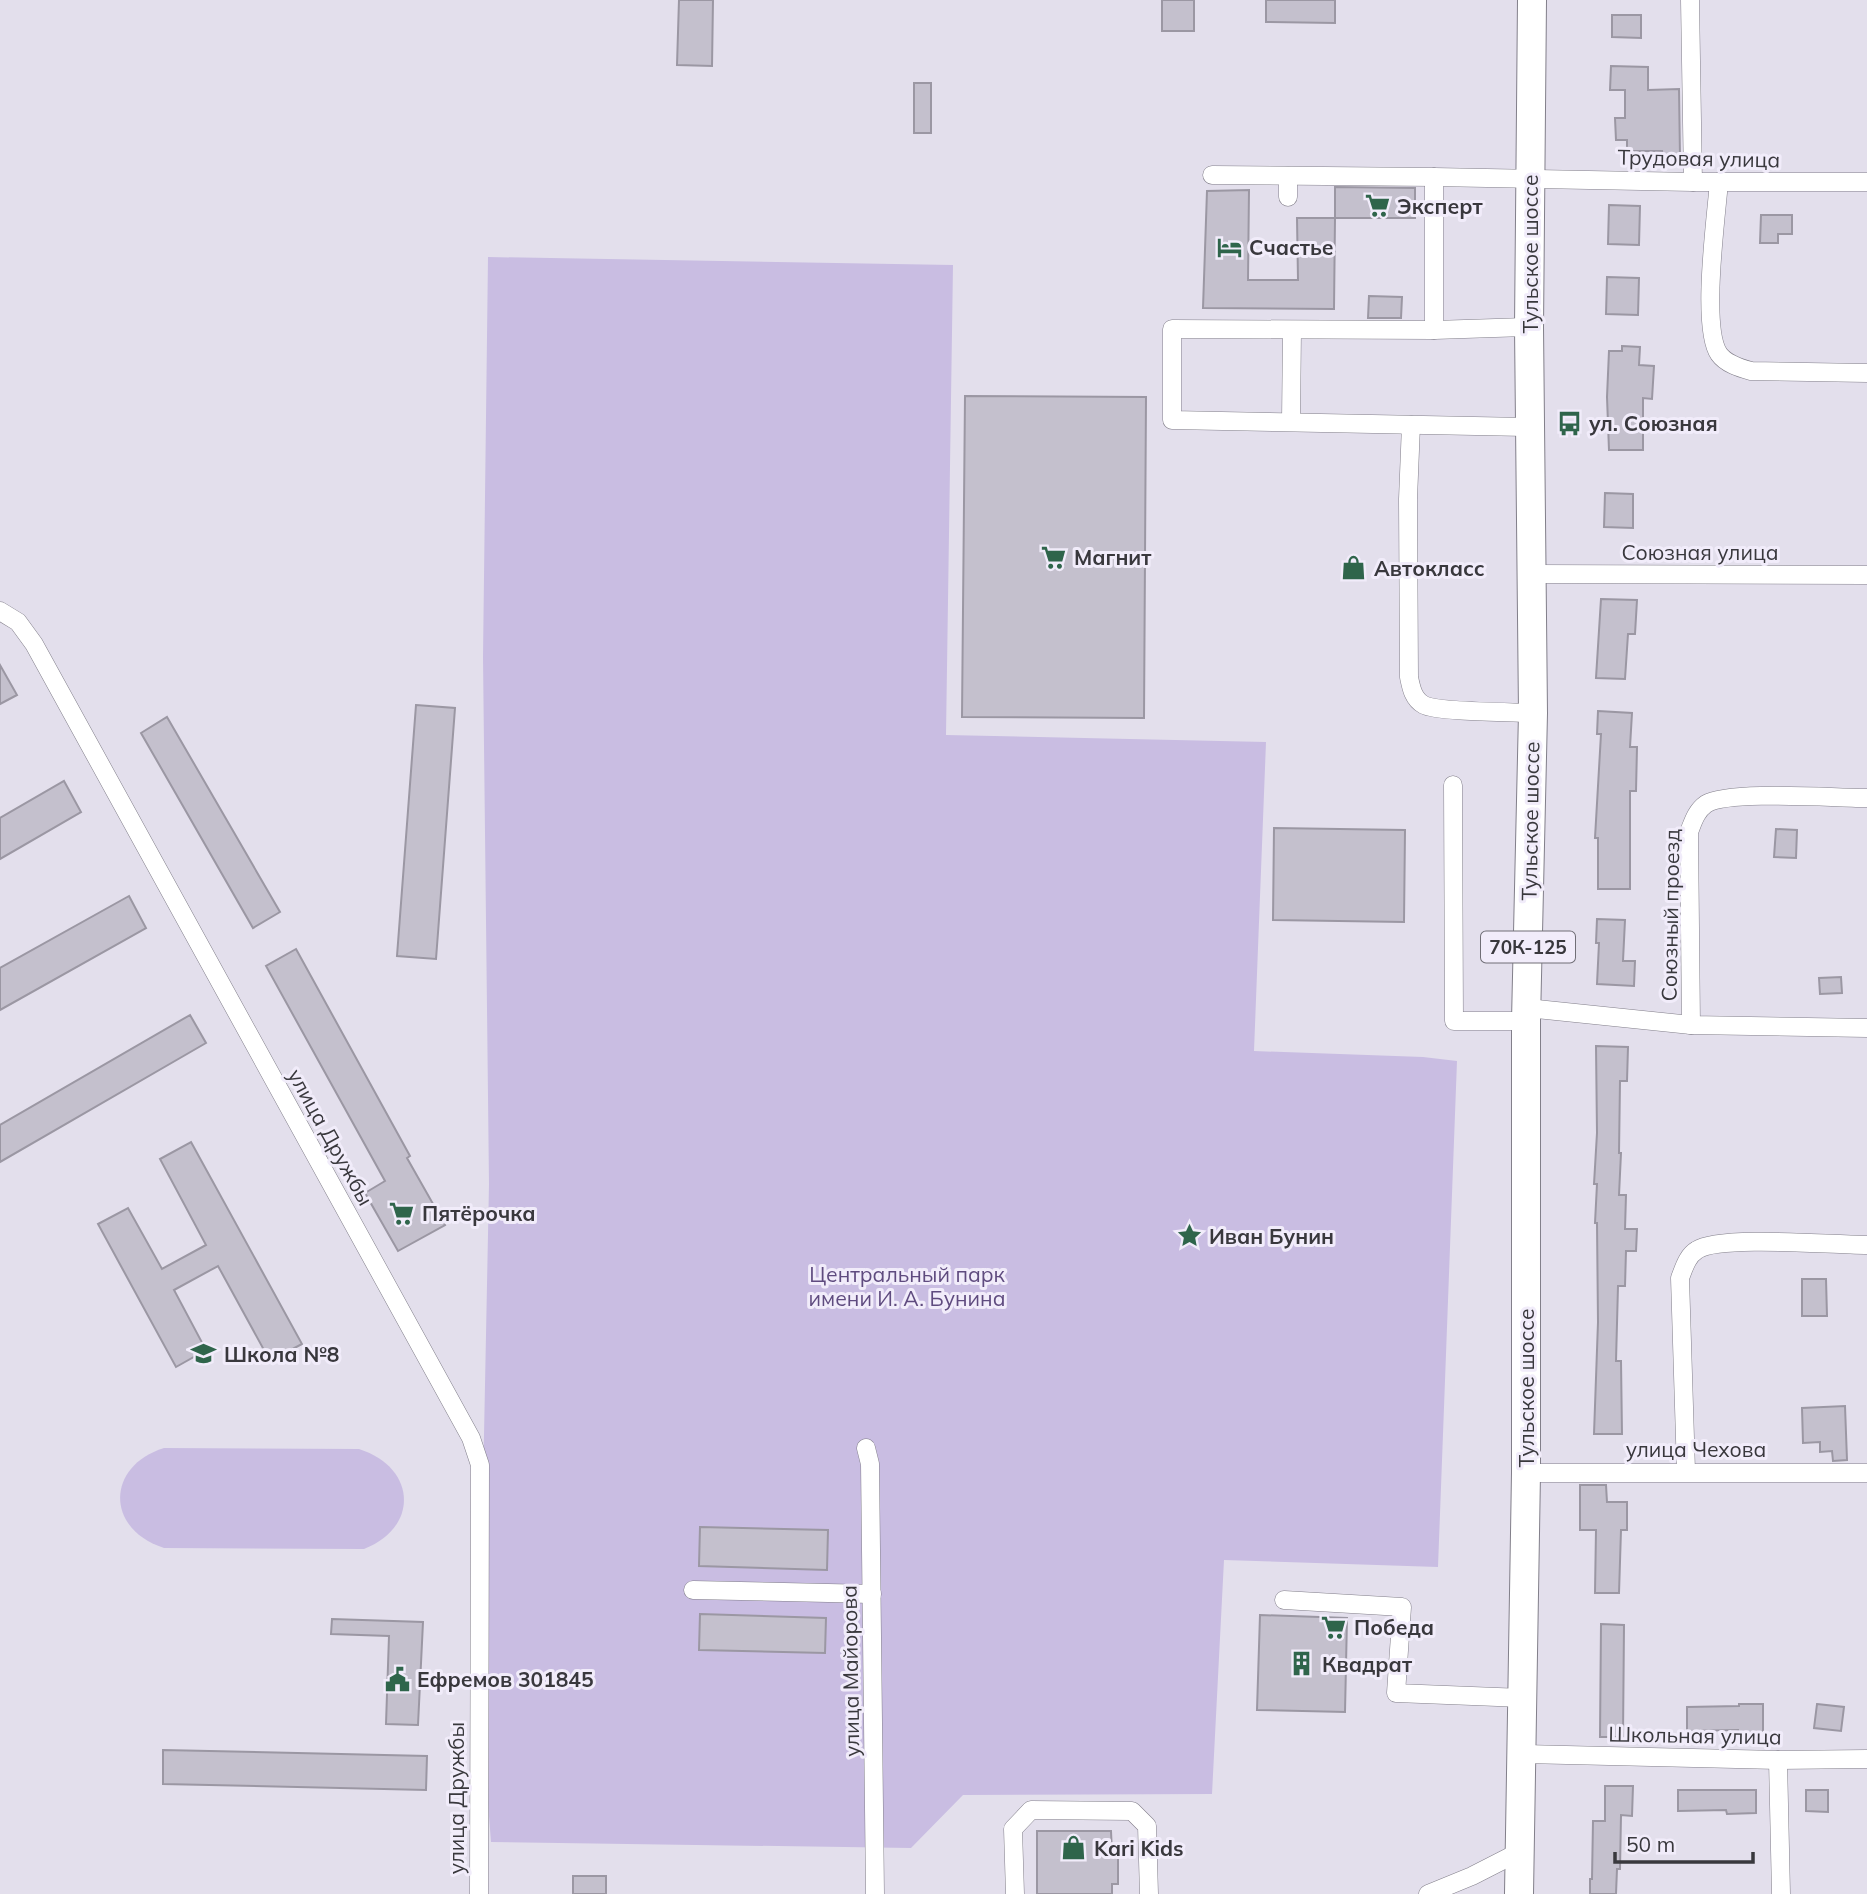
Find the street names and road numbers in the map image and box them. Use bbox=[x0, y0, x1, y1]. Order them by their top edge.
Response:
street label: Трудовая улица bbox=[1618, 144, 1780, 172]
street label: Тульское шоссе bbox=[1517, 174, 1543, 334]
street label: Союзная улица bbox=[1621, 539, 1779, 565]
street label: Тульское шоссе bbox=[1516, 741, 1544, 901]
street label: Союзный проезд bbox=[1655, 828, 1685, 1001]
road number: 70К-125 bbox=[1481, 931, 1575, 962]
street label: улица Дружбы bbox=[283, 1064, 379, 1210]
street label: Тульское шоссе bbox=[1513, 1308, 1539, 1468]
street label: улица Чехова bbox=[1626, 1436, 1766, 1462]
street label: улица Майорова bbox=[836, 1585, 864, 1757]
street label: Школьная улица bbox=[1608, 1720, 1782, 1750]
street label: улица Дружбы bbox=[443, 1722, 469, 1874]

